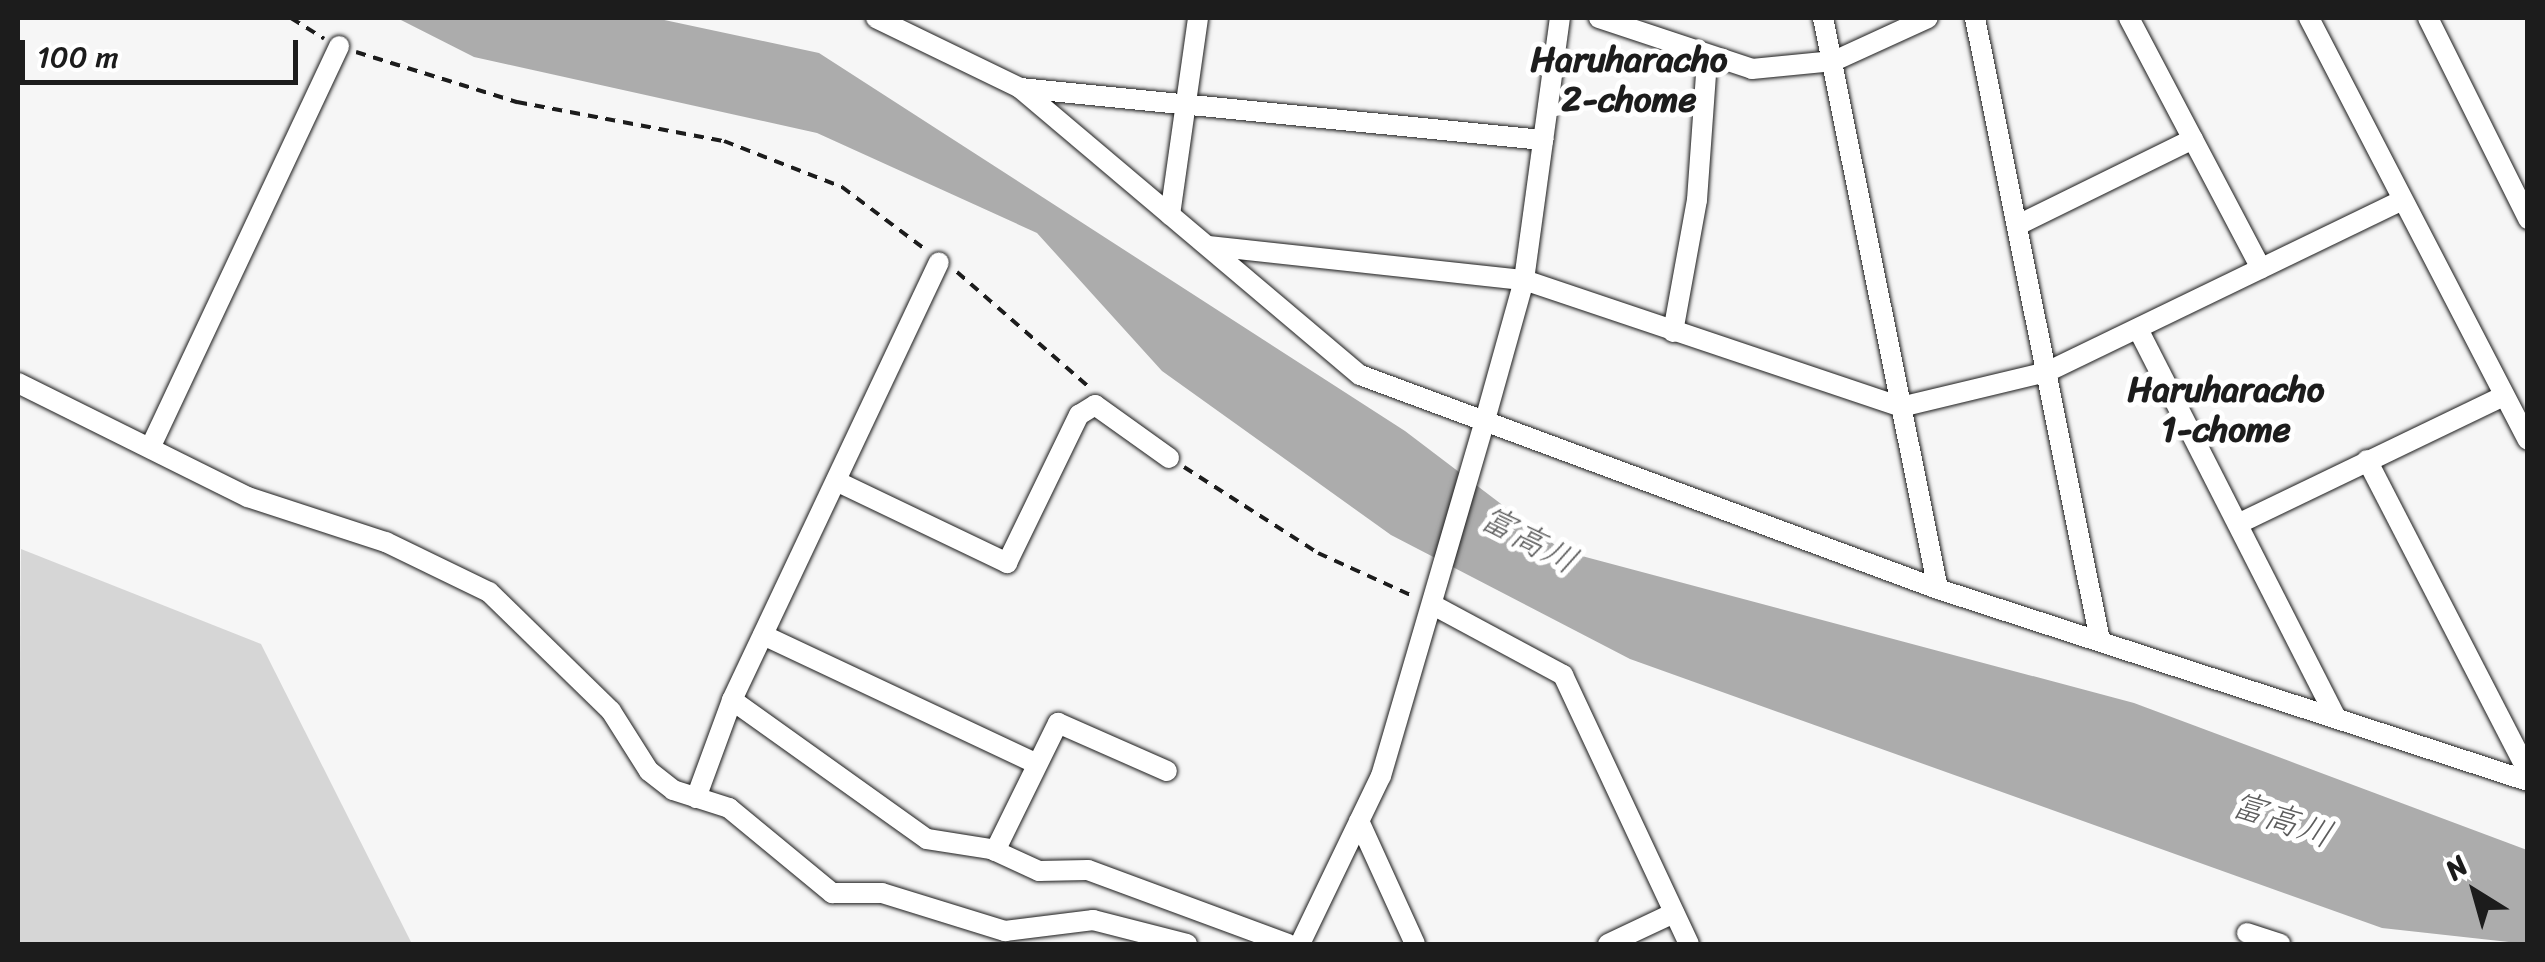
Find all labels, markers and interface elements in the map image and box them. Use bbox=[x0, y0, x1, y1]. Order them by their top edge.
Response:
scale bar bbox=[25, 20, 302, 82]
text: 100 m bbox=[37, 30, 119, 84]
district label: Haruharacho 2-chome bbox=[1531, 38, 1727, 120]
district label: Haruharacho 1-chome bbox=[2128, 368, 2324, 450]
water label: 富高川 bbox=[1473, 496, 1585, 582]
water label: 富高川 bbox=[2226, 782, 2338, 856]
north arrow bbox=[2425, 842, 2525, 942]
text: N bbox=[2434, 842, 2479, 893]

